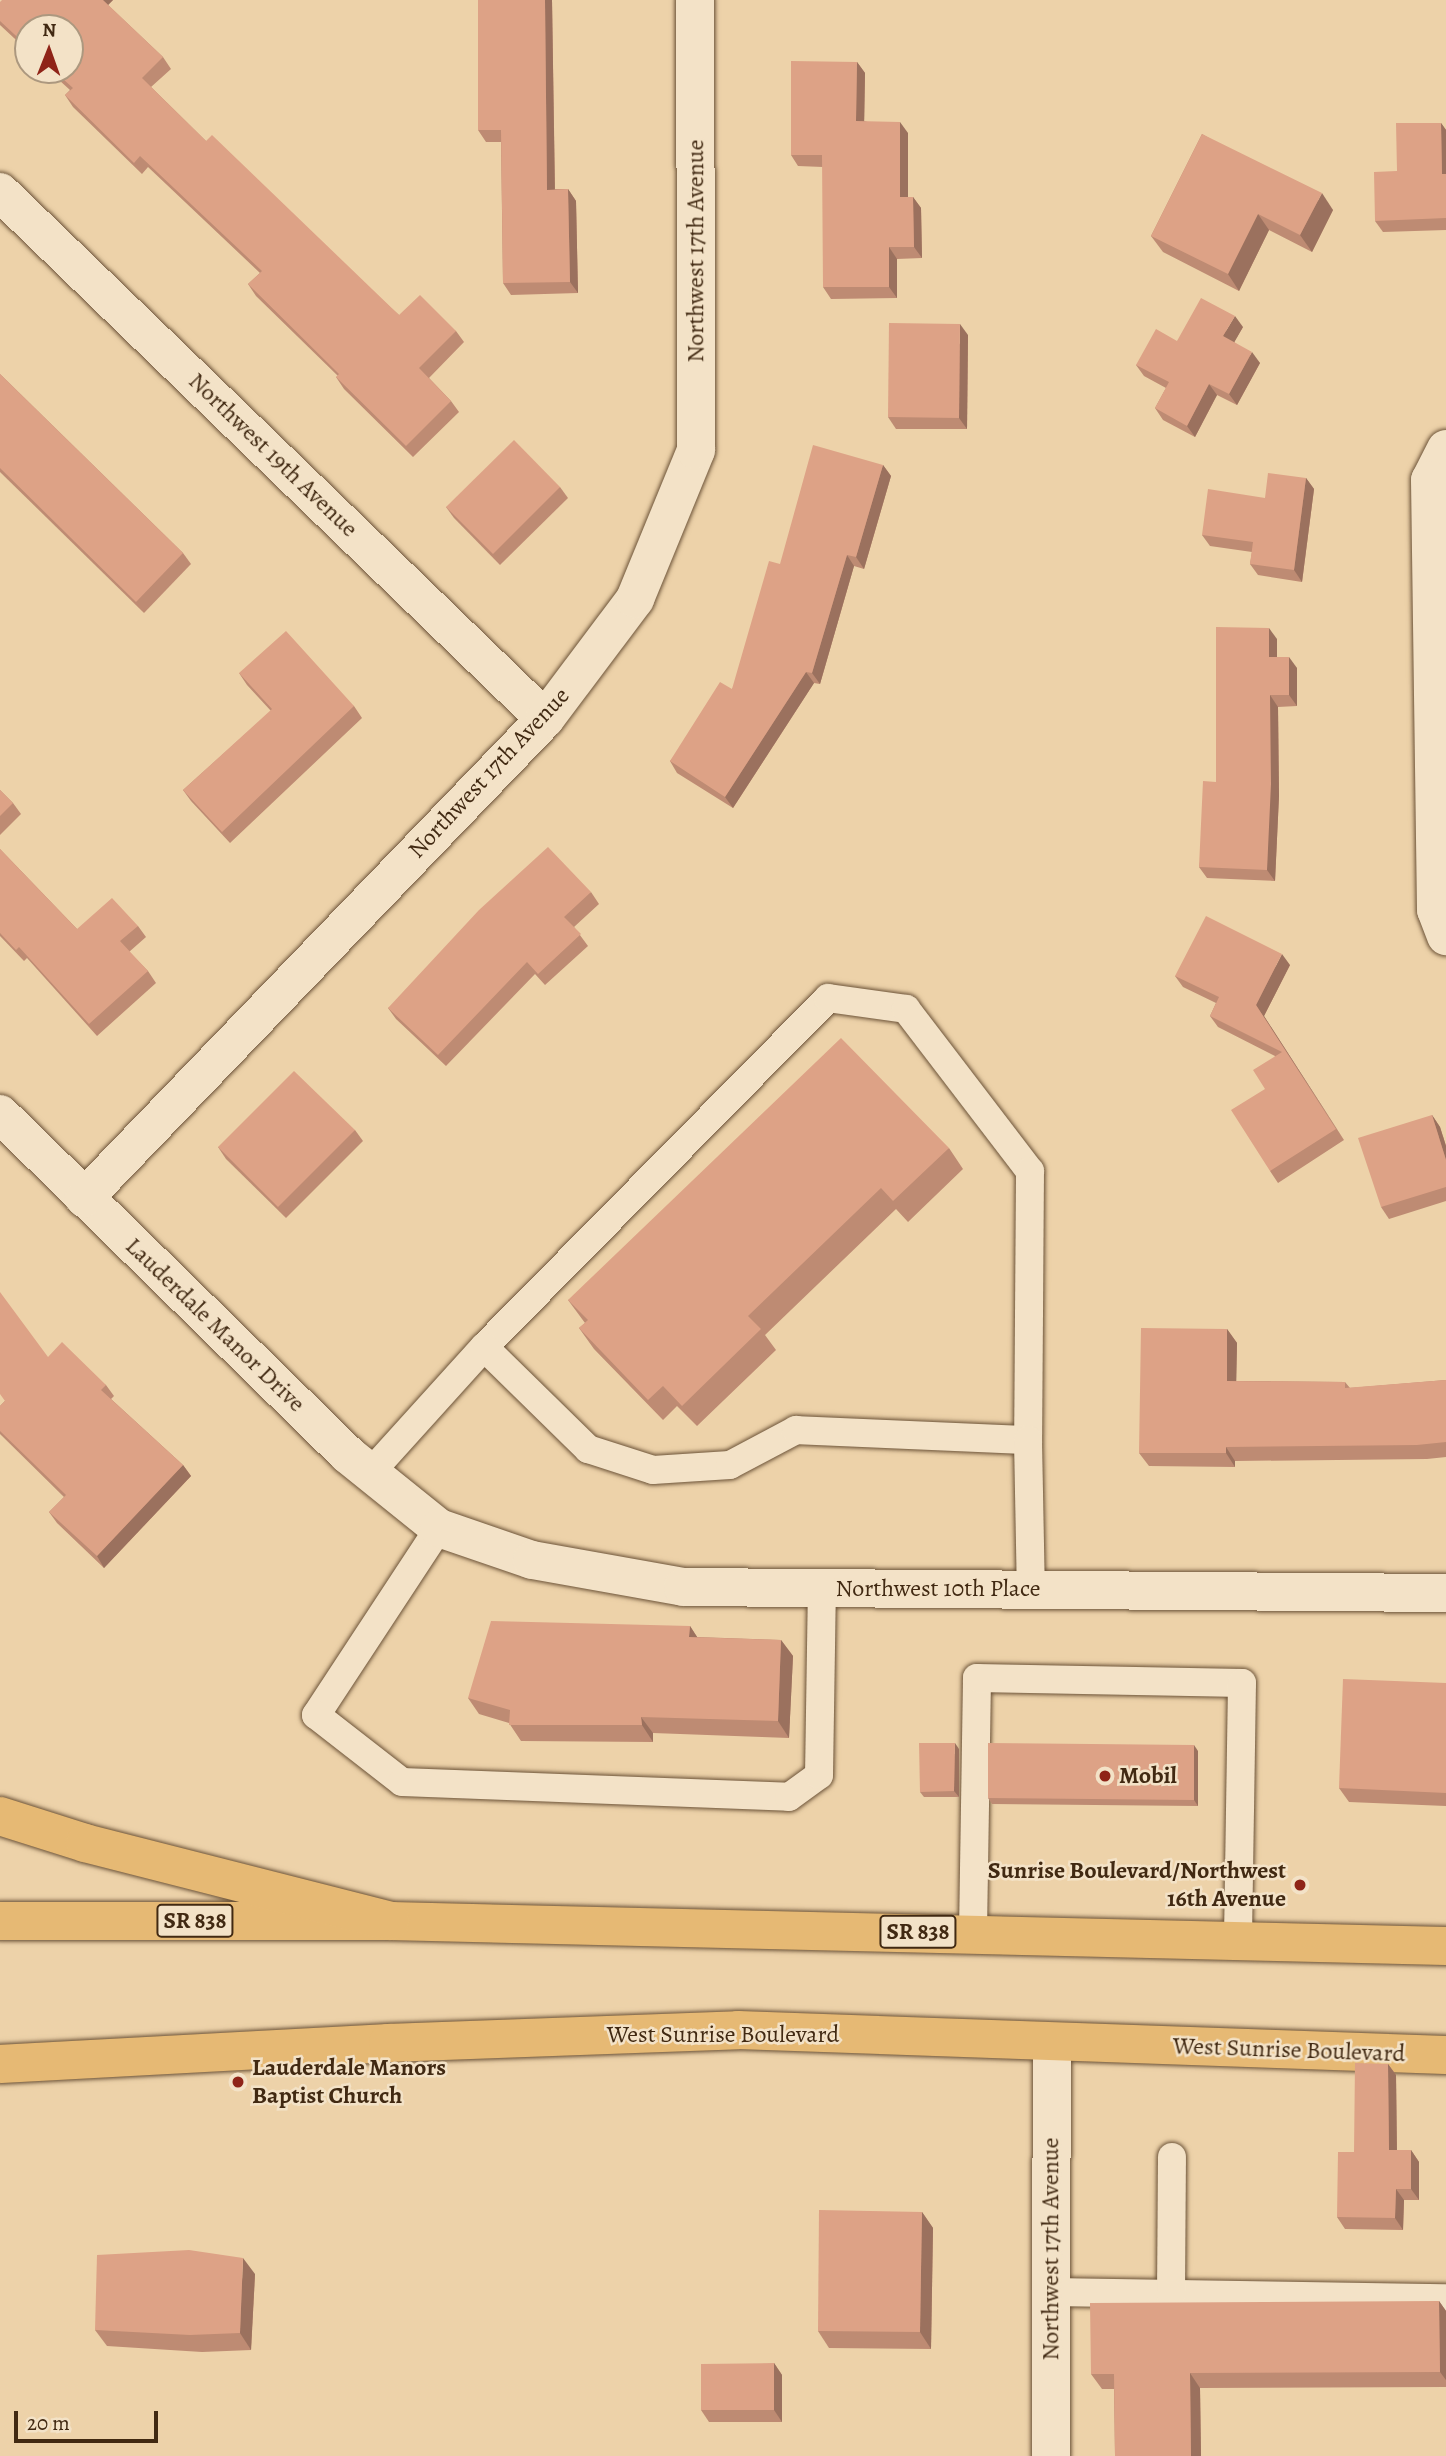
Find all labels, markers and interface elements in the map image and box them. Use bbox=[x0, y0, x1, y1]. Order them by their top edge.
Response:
north arrow bbox=[14, 14, 84, 84]
text: N bbox=[42, 17, 56, 43]
street label: Northwest 17th Avenue bbox=[682, 139, 710, 363]
street label: Northwest 19th Avenue bbox=[182, 367, 364, 543]
street label: Northwest 17th Avenue bbox=[402, 682, 576, 864]
street label: Lauderdale Manor Drive bbox=[119, 1232, 311, 1418]
street label: Northwest 10th Place bbox=[835, 1575, 1041, 1603]
place label: Mobil bbox=[1119, 1762, 1177, 1790]
marker: Mobil bbox=[1097, 1768, 1113, 1784]
place label: Sunrise Boulevard/Northwest 16th Avenue bbox=[988, 1857, 1286, 1913]
marker: Sunrise Boulevard/Northwest 16th Avenue bbox=[1292, 1877, 1308, 1893]
road number: SR 838 bbox=[155, 1902, 235, 1940]
road number: SR 838 bbox=[878, 1912, 958, 1952]
street label: West Sunrise Boulevard bbox=[607, 2021, 839, 2049]
street label: West Sunrise Boulevard bbox=[1172, 2032, 1406, 2068]
place label: Lauderdale Manors Baptist Church bbox=[252, 2054, 446, 2110]
marker: Lauderdale Manors Baptist Church bbox=[230, 2074, 246, 2090]
street label: Northwest 17th Avenue bbox=[1037, 2137, 1065, 2361]
scale bar bbox=[18, 2396, 161, 2440]
text: 20 m bbox=[27, 2409, 70, 2437]

